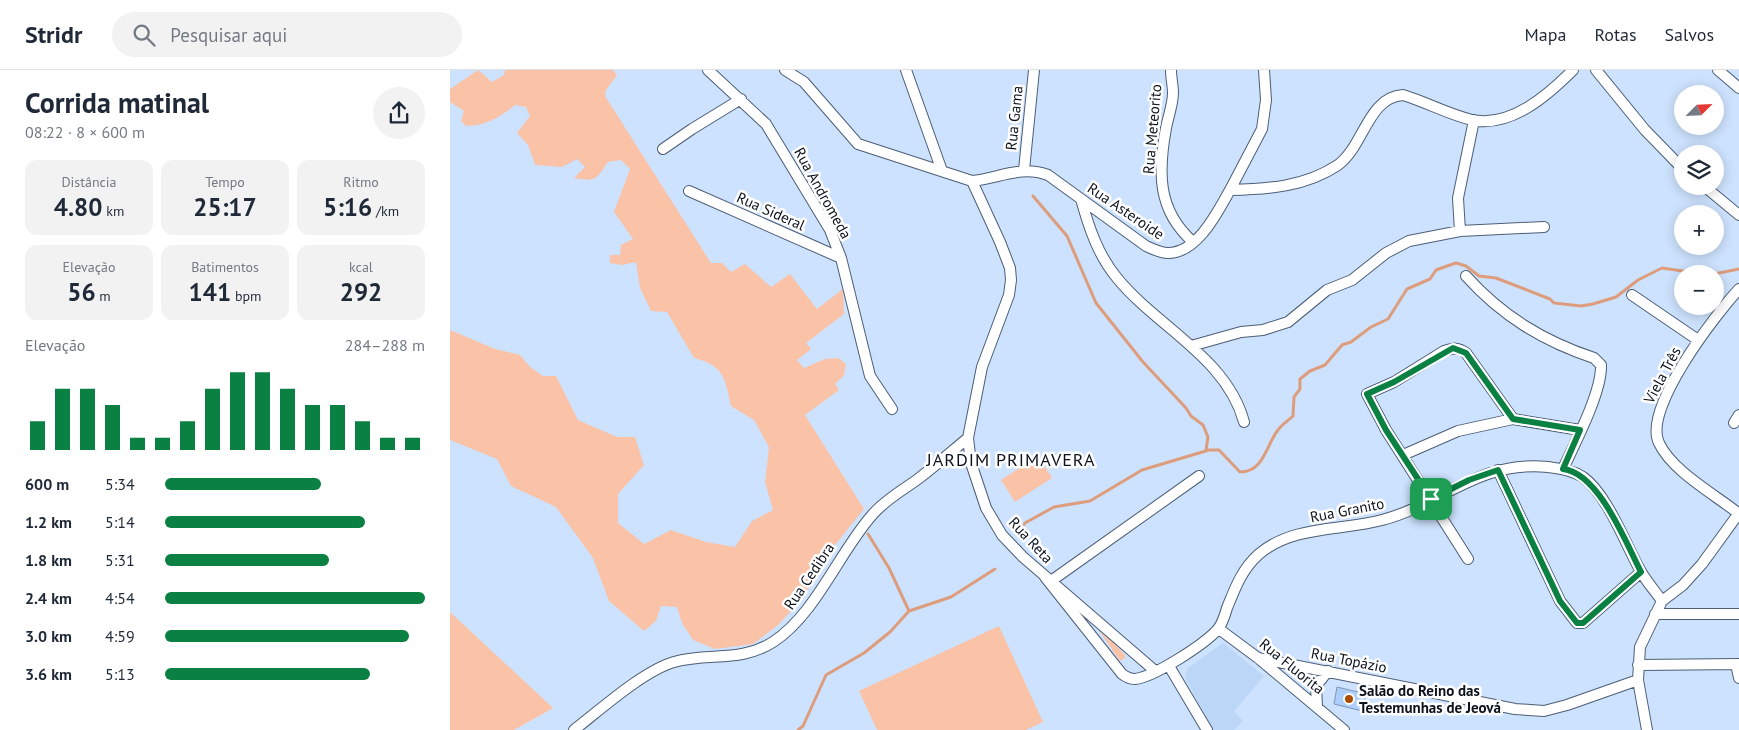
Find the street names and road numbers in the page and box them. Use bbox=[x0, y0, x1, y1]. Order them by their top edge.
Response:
street label: Rua Meteorito bbox=[1139, 83, 1165, 175]
street label: Rua Gama bbox=[1001, 85, 1027, 151]
street label: Rua Andromeda bbox=[790, 144, 856, 242]
street label: Rua Asteroide bbox=[1084, 178, 1168, 244]
street label: Rua Sideral bbox=[734, 187, 809, 235]
street label: Viela Três bbox=[1639, 343, 1685, 407]
street label: Rua Granito bbox=[1308, 493, 1386, 527]
street label: Rua Reta bbox=[1005, 513, 1057, 567]
street label: Rua Cedibra bbox=[780, 539, 838, 613]
street label: Rua Fluorita bbox=[1256, 634, 1328, 698]
street label: Rua Topázio bbox=[1310, 643, 1388, 677]

